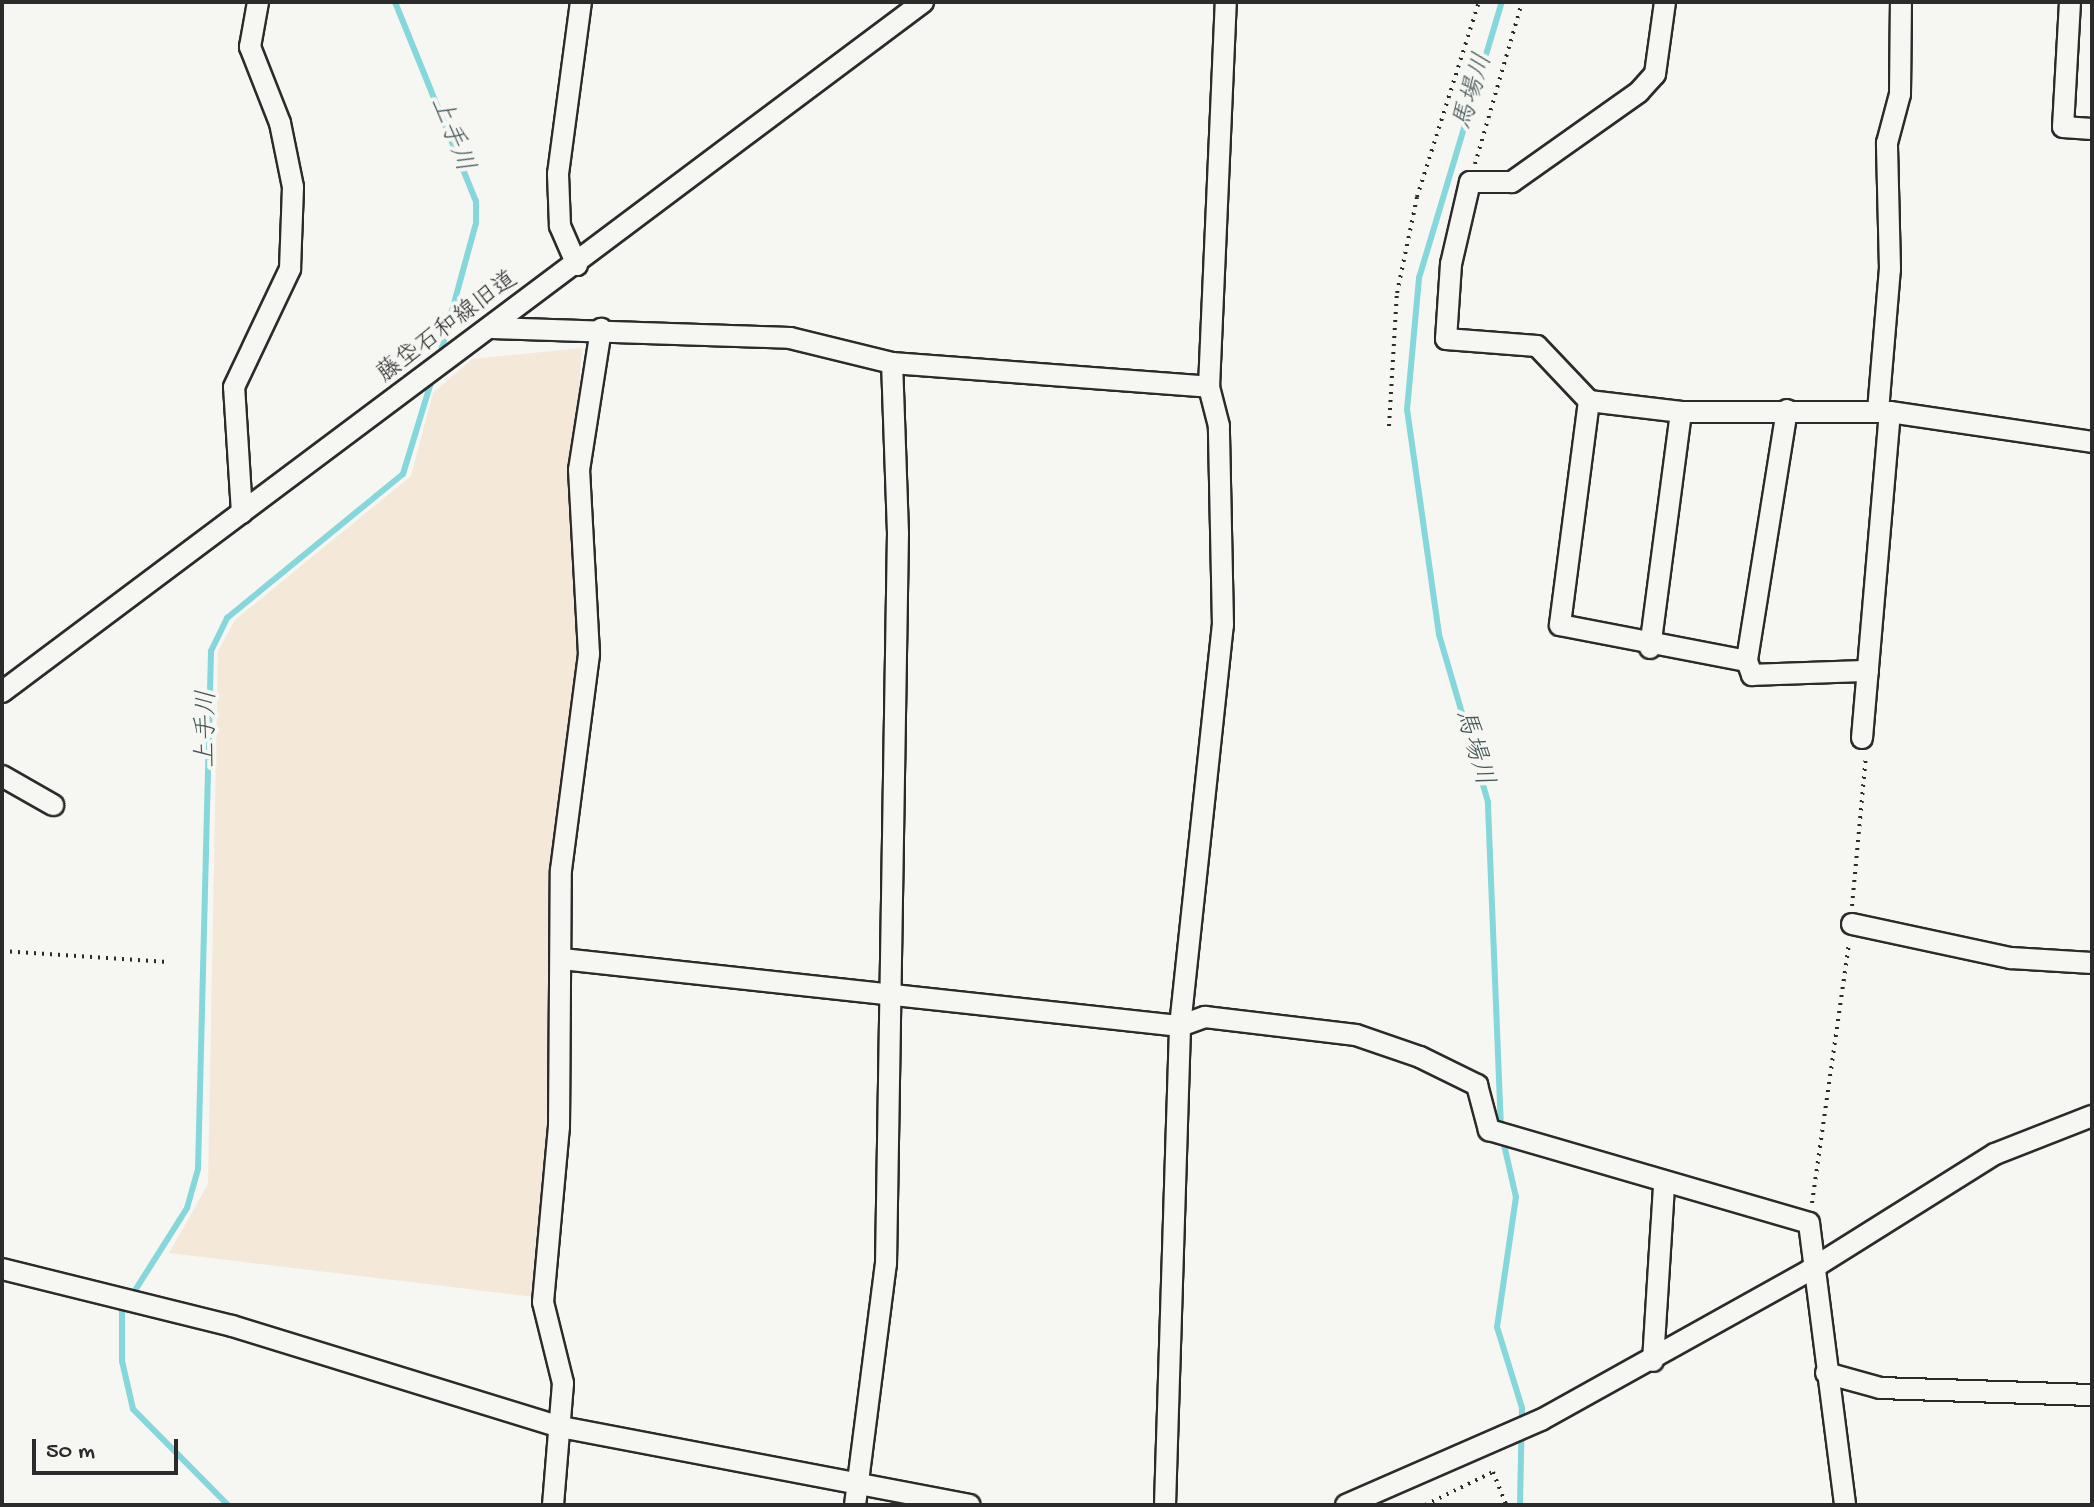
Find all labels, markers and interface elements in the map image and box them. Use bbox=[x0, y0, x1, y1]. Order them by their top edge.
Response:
water label: 馬場川 bbox=[1449, 50, 1501, 134]
water label: 上手川 bbox=[421, 93, 479, 177]
street label: 藤垈石和線旧道 bbox=[372, 266, 524, 390]
water label: 上手川 bbox=[193, 690, 225, 768]
water label: 馬場川 bbox=[1446, 706, 1498, 790]
scale bar bbox=[36, 1423, 182, 1473]
text: 50 m bbox=[46, 1438, 95, 1467]

